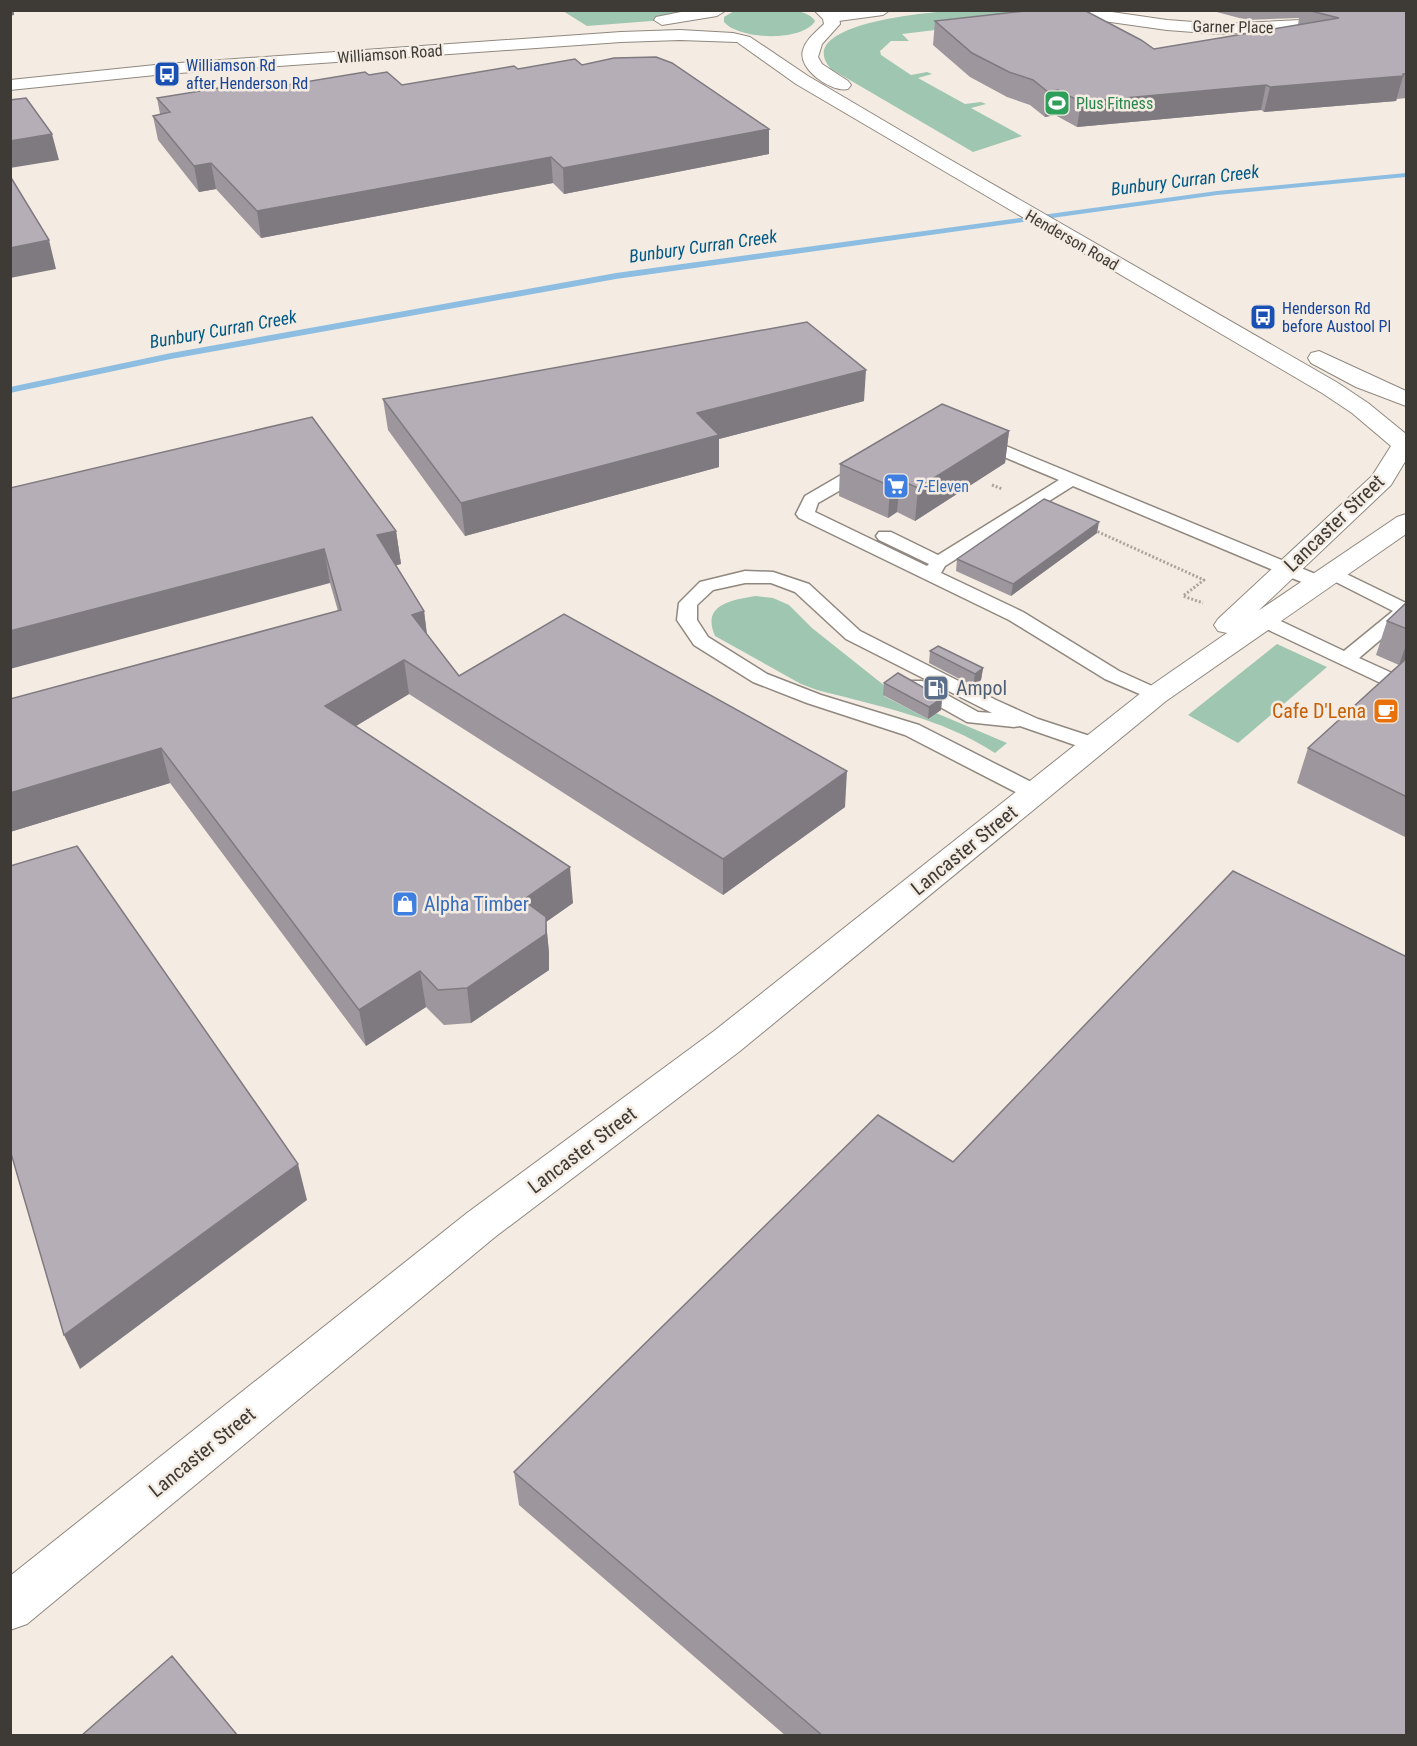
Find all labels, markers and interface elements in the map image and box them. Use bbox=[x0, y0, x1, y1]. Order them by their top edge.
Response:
street label: Garner Place bbox=[1192, 17, 1274, 37]
street label: Williamson Road bbox=[337, 41, 443, 67]
place label: Williamson Rd after Henderson Rd bbox=[186, 56, 308, 93]
bus stop icon: Williamson Rd after Henderson Rd bbox=[152, 59, 182, 89]
sports icon: Plus Fitness bbox=[1042, 88, 1072, 118]
place label: Plus Fitness bbox=[1076, 94, 1153, 113]
water label: Bunbury Curran Creek bbox=[1110, 160, 1261, 200]
street label: Henderson Road bbox=[1022, 206, 1122, 274]
water label: Bunbury Curran Creek bbox=[628, 225, 779, 267]
place label: Henderson Rd before Austool Pl bbox=[1282, 299, 1391, 336]
bus stop icon: Henderson Rd before Austool Pl bbox=[1248, 302, 1278, 332]
water label: Bunbury Curran Creek bbox=[148, 306, 299, 352]
street label: Lancaster Street bbox=[1279, 469, 1389, 577]
supermarket icon: 7-Eleven bbox=[881, 471, 911, 501]
place label: 7-Eleven bbox=[916, 477, 969, 496]
fuel station icon: Ampol bbox=[921, 673, 951, 703]
place label: Ampol bbox=[956, 676, 1007, 700]
cafe icon: Cafe D'Lena bbox=[1371, 696, 1401, 726]
place label: Cafe D'Lena bbox=[1272, 699, 1366, 723]
street label: Lancaster Street bbox=[906, 800, 1022, 900]
shop icon: Alpha Timber bbox=[390, 889, 420, 919]
place label: Alpha Timber bbox=[424, 892, 529, 916]
street label: Lancaster Street bbox=[523, 1101, 641, 1199]
street label: Lancaster Street bbox=[144, 1402, 260, 1502]

